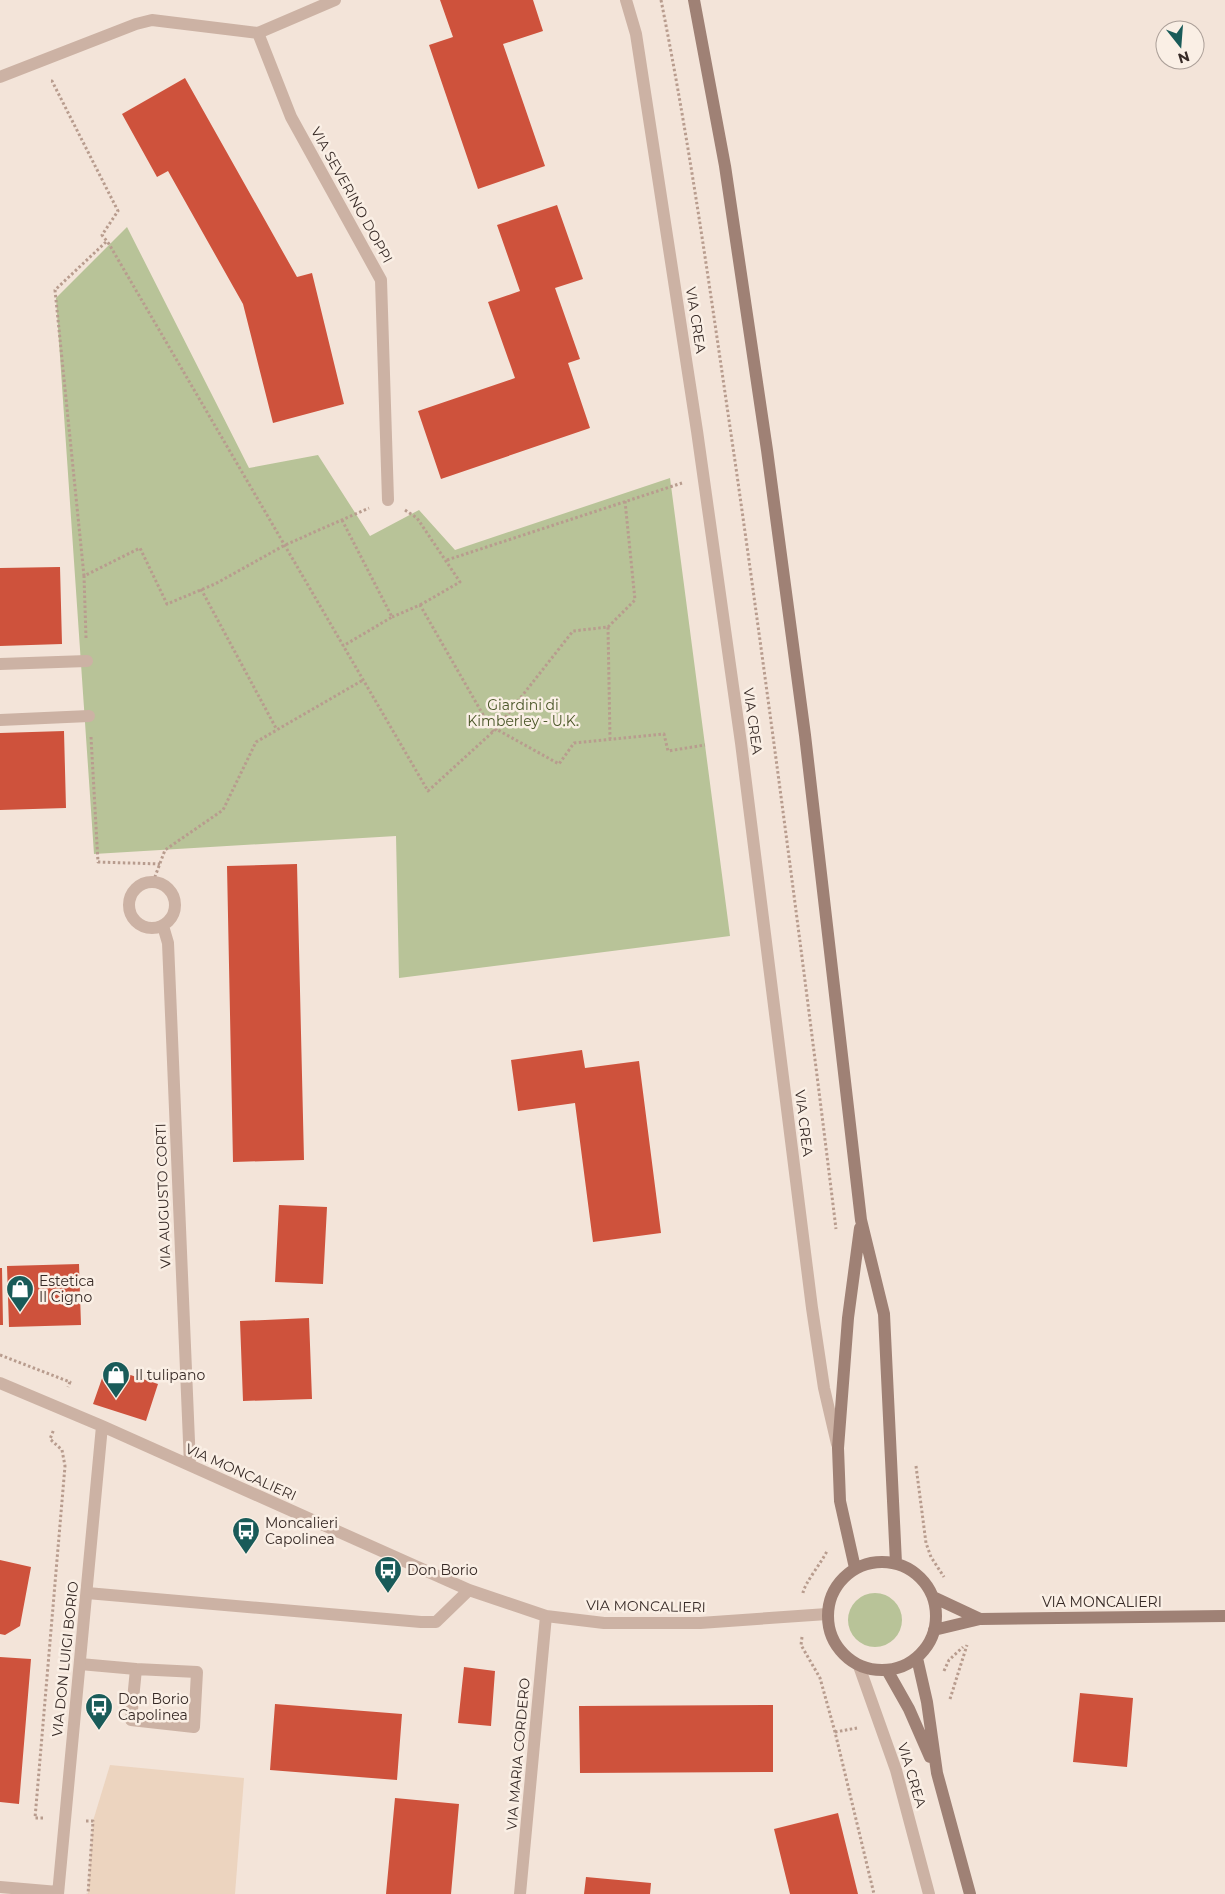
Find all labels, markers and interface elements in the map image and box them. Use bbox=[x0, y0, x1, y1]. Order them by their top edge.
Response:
north arrow bbox=[1155, 20, 1205, 70]
text: N bbox=[1176, 47, 1192, 68]
street label: VIA SEVERINO DOPPI bbox=[307, 124, 397, 266]
street label: VIA CREA bbox=[682, 286, 710, 355]
street label: VIA CREA bbox=[739, 687, 767, 756]
park label: Giardini di Kimberley - U.K. bbox=[467, 696, 579, 730]
street label: VIA CREA bbox=[791, 1089, 817, 1158]
street label: VIA AUGUSTO CORTI bbox=[151, 1123, 175, 1269]
place label: Estetica Il Cigno bbox=[39, 1272, 95, 1306]
shop icon: Estetica Il Cigno bbox=[5, 1274, 35, 1313]
shop icon: Il tulipano bbox=[101, 1360, 131, 1399]
place label: Il tulipano bbox=[135, 1366, 205, 1384]
street label: VIA MONCALIERI bbox=[183, 1439, 299, 1505]
place label: Moncalieri Capolinea bbox=[265, 1514, 338, 1548]
bus stop icon: Moncalieri Capolinea bbox=[231, 1516, 261, 1555]
bus stop icon: Don Borio bbox=[373, 1555, 403, 1594]
place label: Don Borio bbox=[407, 1561, 478, 1579]
street label: VIA DON LUIGI BORIO bbox=[48, 1580, 82, 1738]
street label: VIA MONCALIERI bbox=[1042, 1593, 1162, 1611]
street label: VIA MONCALIERI bbox=[586, 1596, 706, 1616]
street label: VIA MARIA CORDERO bbox=[502, 1677, 534, 1831]
place label: Don Borio Capolinea bbox=[118, 1690, 189, 1724]
bus stop icon: Don Borio Capolinea bbox=[84, 1692, 114, 1731]
street label: VIA CREA bbox=[894, 1740, 931, 1811]

